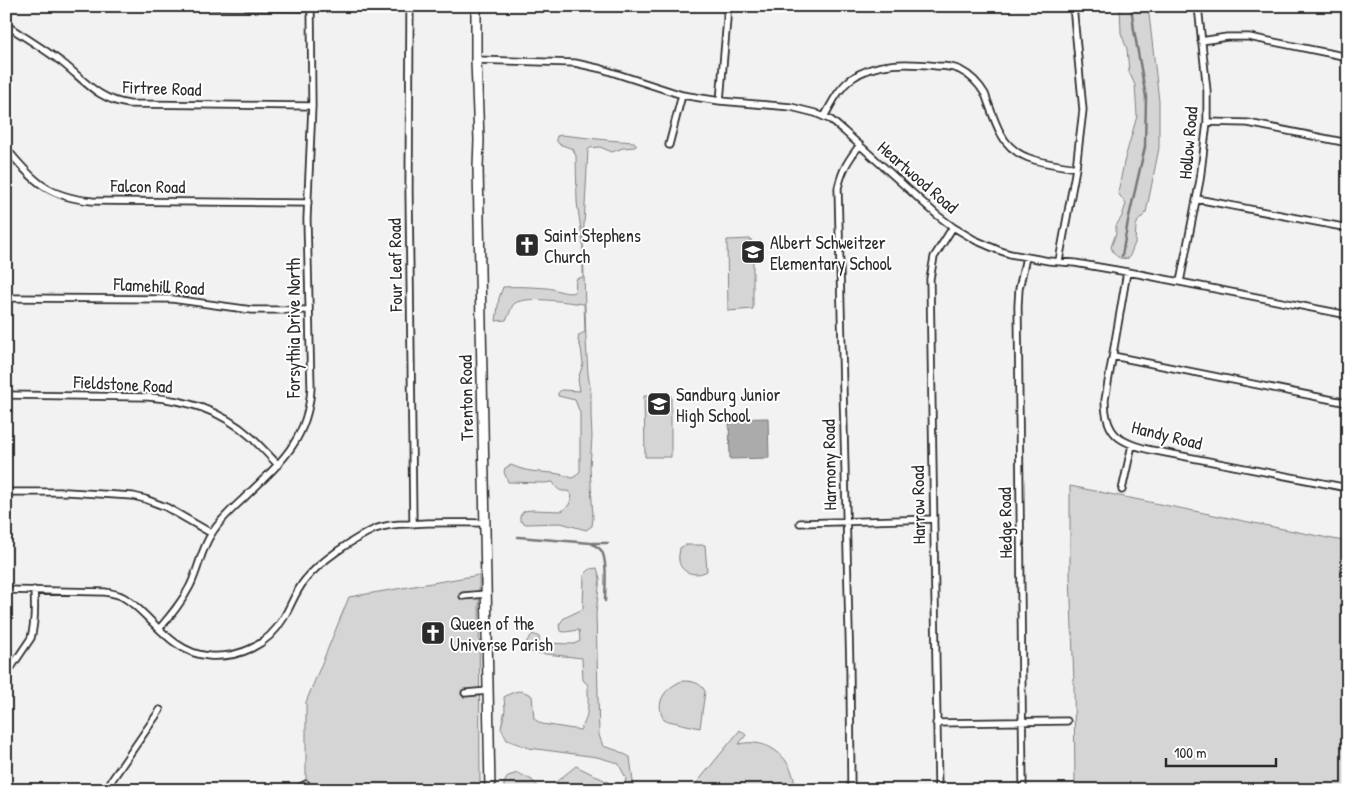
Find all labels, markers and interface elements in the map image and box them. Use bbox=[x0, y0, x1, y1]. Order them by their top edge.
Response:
street label: Firtree Road bbox=[121, 74, 202, 102]
street label: Hollow Road bbox=[1172, 106, 1204, 180]
street label: Heartwood Road bbox=[872, 135, 964, 219]
street label: Falcon Road bbox=[109, 173, 186, 199]
street label: Four Leaf Road bbox=[382, 218, 408, 313]
place label: Saint Stephens Church bbox=[544, 223, 641, 269]
place label: Albert Schweitzer Elementary School bbox=[770, 230, 892, 276]
church icon: Saint Stephens Church bbox=[514, 232, 540, 258]
school or university icon: Albert Schweitzer Elementary School bbox=[740, 239, 766, 265]
street label: Forsythia Drive North bbox=[281, 258, 306, 399]
street label: Flamehill Road bbox=[112, 271, 205, 301]
street label: Trenton Road bbox=[453, 355, 479, 441]
street label: Fieldstone Road bbox=[72, 369, 173, 399]
place label: Sandburg Junior High School bbox=[676, 382, 780, 428]
school or university icon: Sandburg Junior High School bbox=[646, 391, 672, 417]
street label: Handy Road bbox=[1129, 414, 1205, 456]
street label: Harmony Road bbox=[816, 419, 842, 511]
street label: Harrow Road bbox=[905, 465, 931, 545]
street label: Hedge Road bbox=[992, 487, 1018, 559]
place label: Queen of the Universe Parish bbox=[450, 611, 553, 657]
church icon: Queen of the Universe Parish bbox=[420, 620, 446, 646]
scale bar bbox=[1166, 736, 1276, 768]
text: 100 m bbox=[1174, 742, 1207, 763]

